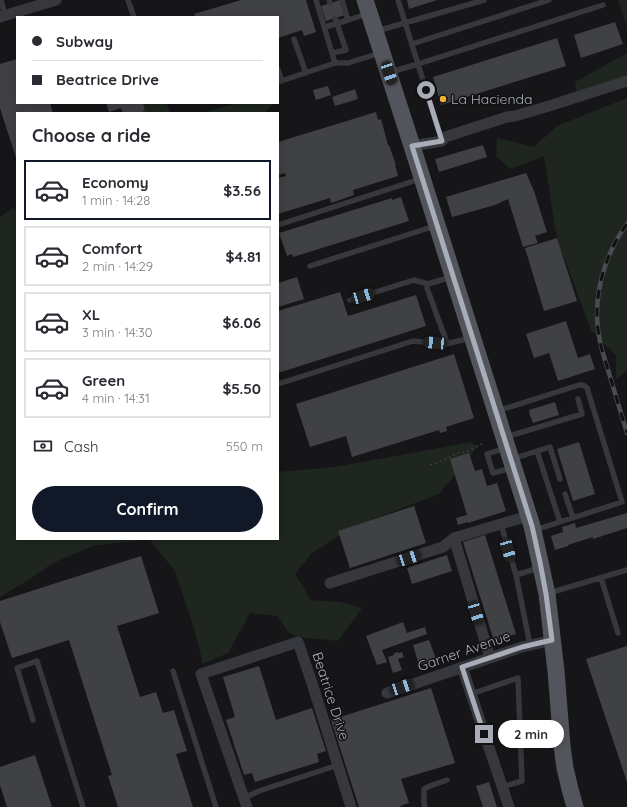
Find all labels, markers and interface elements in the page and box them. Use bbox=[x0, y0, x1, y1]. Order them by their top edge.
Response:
text: Subway bbox=[56, 32, 113, 51]
car bbox=[380, 60, 398, 86]
text: Beatrice Drive bbox=[56, 70, 159, 89]
route start bbox=[417, 81, 435, 99]
place label: La Hacienda bbox=[451, 90, 533, 108]
marker: La Hacienda bbox=[438, 94, 448, 104]
text: Choose a ride bbox=[32, 124, 151, 147]
icon: car bbox=[34, 172, 70, 208]
text: Economy bbox=[82, 173, 149, 192]
text: $3.56 bbox=[223, 181, 261, 200]
text: 1 min · 14:28 bbox=[82, 192, 150, 208]
icon: car bbox=[34, 238, 70, 274]
text: Comfort bbox=[82, 239, 143, 258]
text: $4.81 bbox=[225, 247, 261, 266]
text: 2 min · 14:29 bbox=[82, 258, 153, 274]
car bbox=[350, 287, 376, 305]
icon: car bbox=[34, 304, 70, 340]
text: XL bbox=[82, 305, 100, 324]
text: $6.06 bbox=[223, 313, 261, 332]
text: 3 min · 14:30 bbox=[82, 324, 153, 340]
car bbox=[423, 336, 447, 350]
icon: car bbox=[34, 370, 70, 406]
text: Green bbox=[82, 371, 125, 390]
text: $5.50 bbox=[222, 379, 261, 398]
text: 4 min · 14:31 bbox=[82, 390, 150, 406]
icon: cash bbox=[32, 435, 54, 457]
text: Cash bbox=[64, 437, 98, 456]
text: 550 m bbox=[226, 438, 263, 454]
button: Confirm bbox=[32, 486, 263, 532]
car bbox=[499, 537, 517, 563]
car bbox=[396, 549, 422, 567]
car bbox=[467, 600, 485, 626]
street label: Garner Avenue bbox=[415, 627, 513, 675]
street label: Beatrice Drive bbox=[308, 650, 354, 742]
car bbox=[389, 677, 415, 697]
callout: 2 min bbox=[498, 720, 564, 748]
route end bbox=[475, 725, 493, 743]
text: 2 min bbox=[514, 726, 548, 742]

